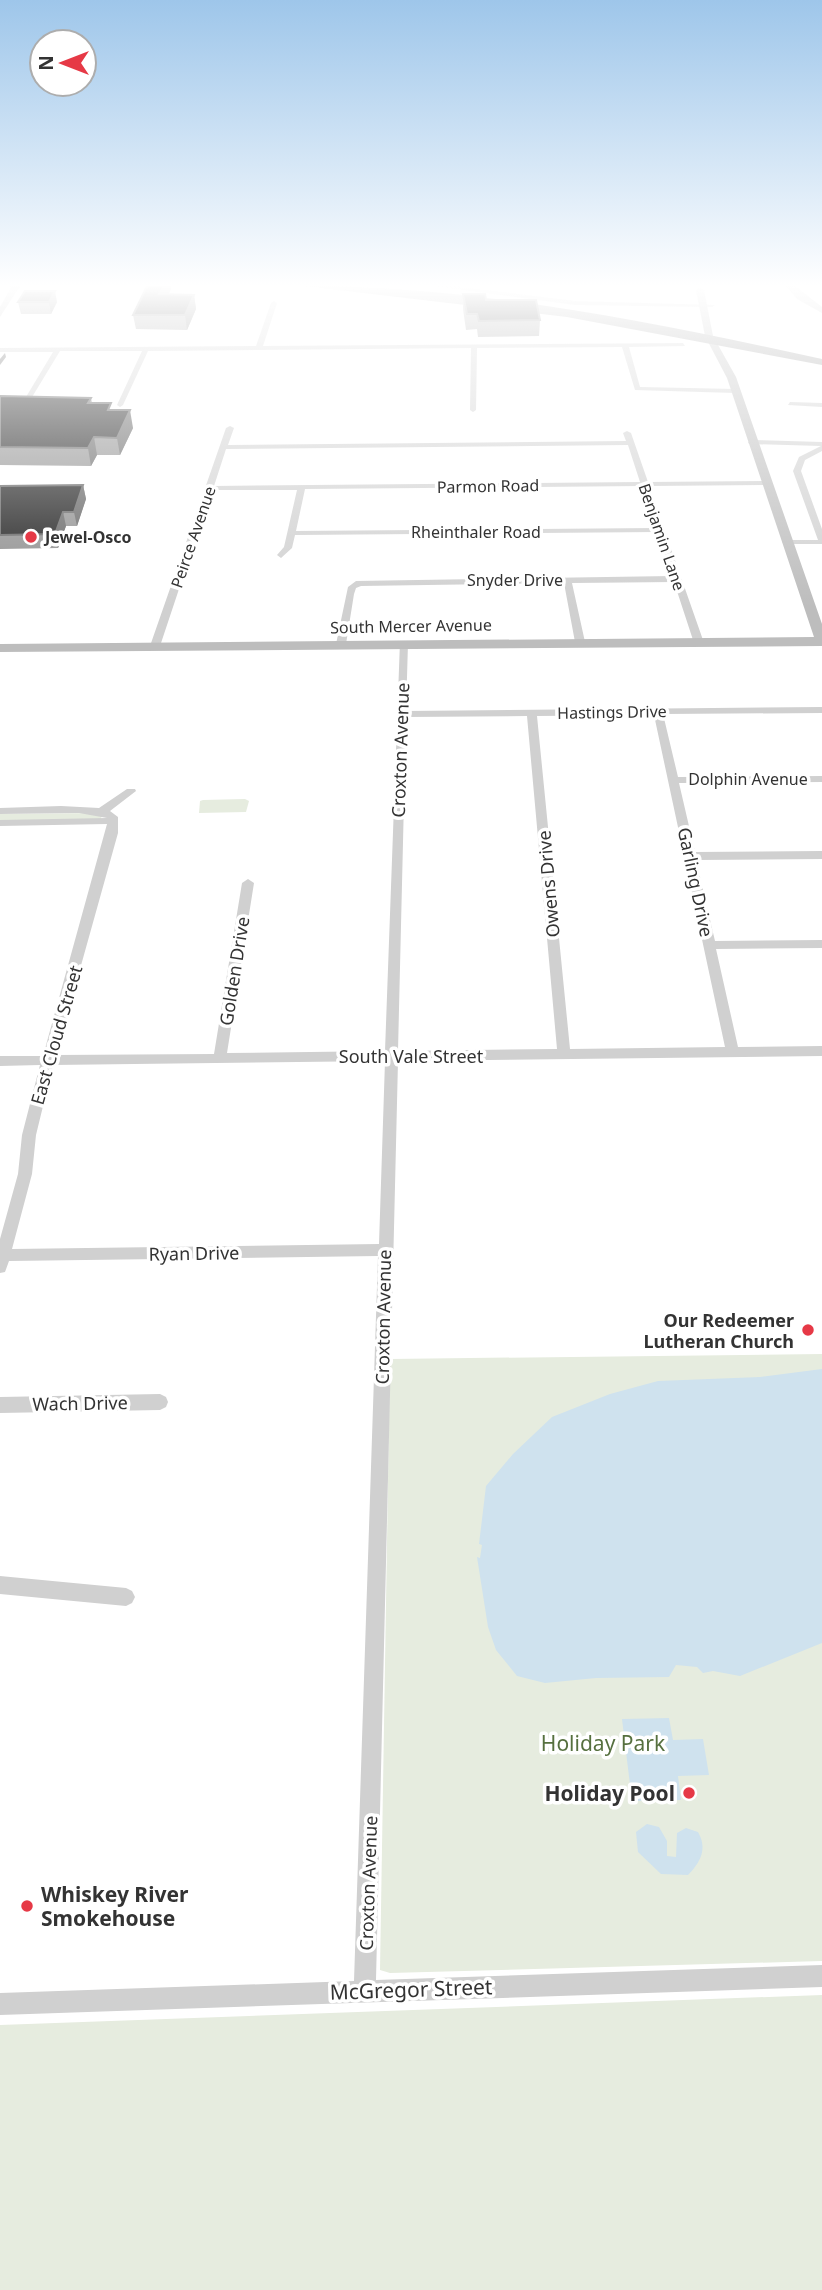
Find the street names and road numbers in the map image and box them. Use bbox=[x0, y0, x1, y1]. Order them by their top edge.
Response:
street label: Parmon Road bbox=[437, 474, 539, 498]
street label: Benjamin Lane bbox=[633, 481, 691, 593]
street label: Peirce Avenue bbox=[165, 483, 221, 591]
street label: Rheinthaler Road bbox=[411, 521, 541, 543]
street label: Snyder Drive bbox=[467, 569, 563, 591]
street label: South Mercer Avenue bbox=[330, 614, 492, 638]
street label: Croxton Avenue bbox=[386, 682, 414, 818]
street label: Hastings Drive bbox=[557, 700, 667, 724]
street label: Dolphin Avenue bbox=[688, 768, 808, 790]
street label: Garling Drive bbox=[673, 825, 719, 939]
street label: Owens Drive bbox=[531, 830, 565, 938]
street label: Golden Drive bbox=[214, 915, 254, 1027]
street label: East Cloud Street bbox=[25, 962, 88, 1107]
street label: South Vale Street bbox=[339, 1044, 484, 1068]
street label: Ryan Drive bbox=[148, 1240, 240, 1266]
street label: Croxton Avenue bbox=[370, 1249, 396, 1385]
street label: Wach Drive bbox=[32, 1390, 128, 1416]
street label: Croxton Avenue bbox=[354, 1815, 382, 1951]
street label: McGregor Street bbox=[329, 1972, 493, 2006]

